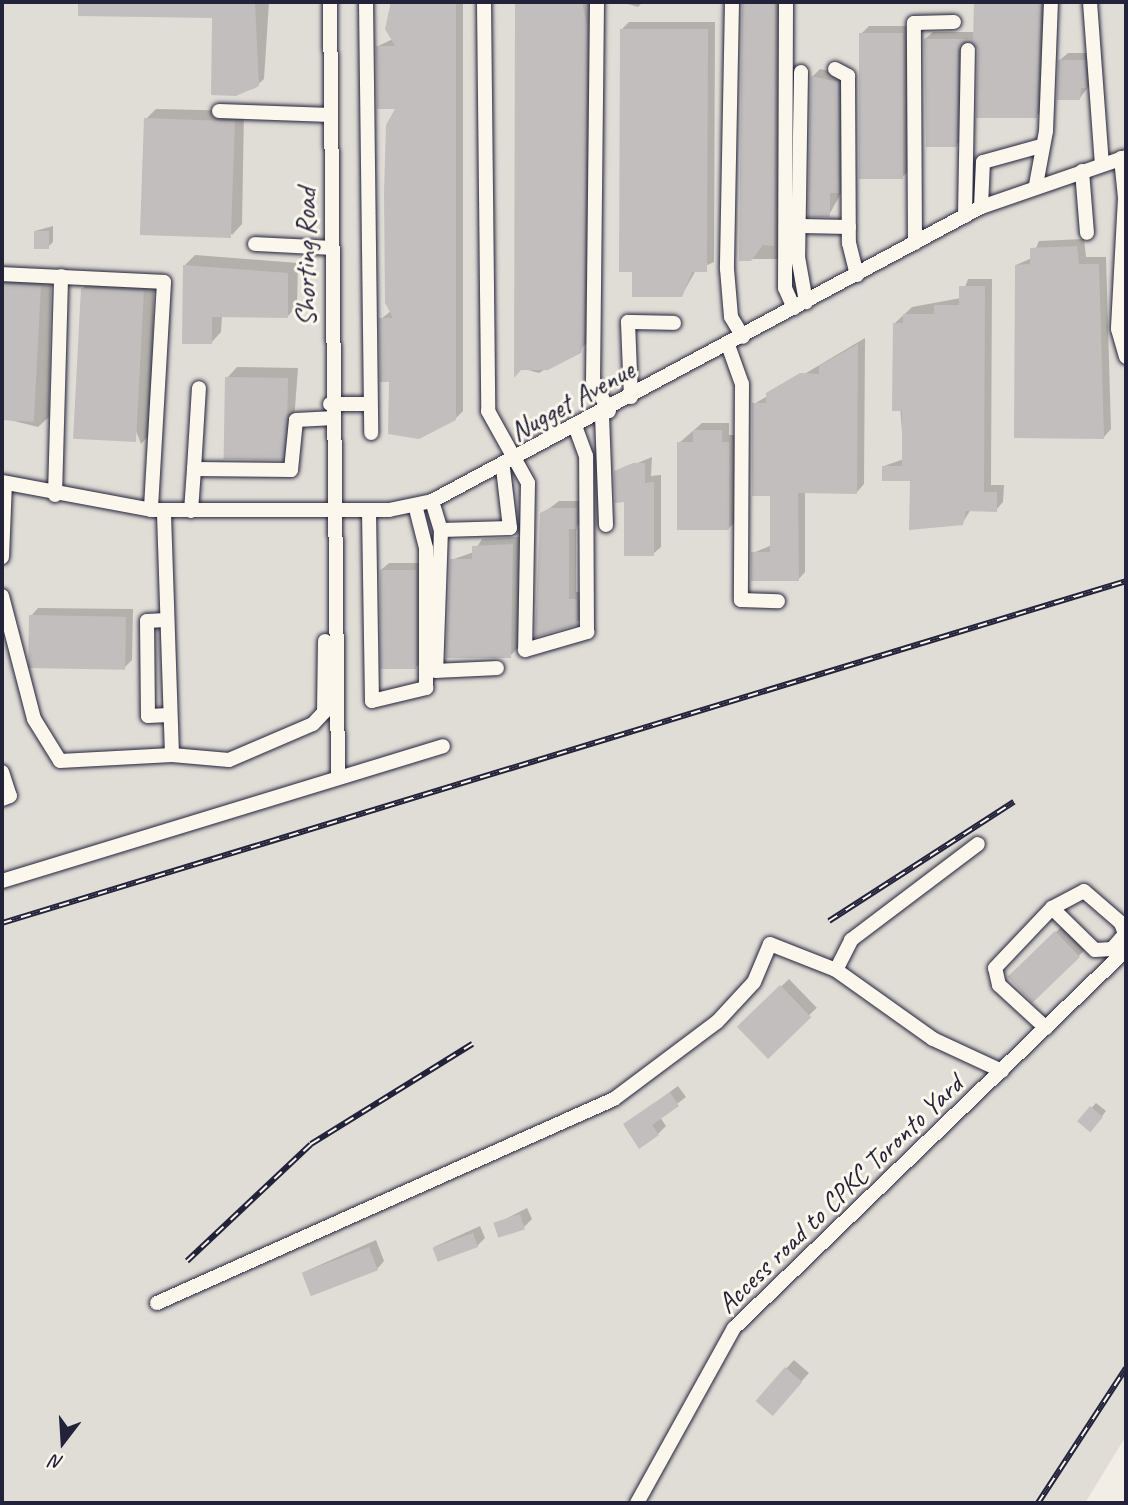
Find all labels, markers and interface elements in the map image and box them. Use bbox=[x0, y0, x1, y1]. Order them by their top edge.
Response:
street label: Shorting Road bbox=[289, 188, 323, 326]
street label: Nugget Avenue bbox=[504, 353, 640, 449]
street label: Access road to CPKC Toronto Yard bbox=[711, 1068, 969, 1320]
north arrow bbox=[28, 1407, 98, 1477]
text: N bbox=[48, 1449, 66, 1475]

